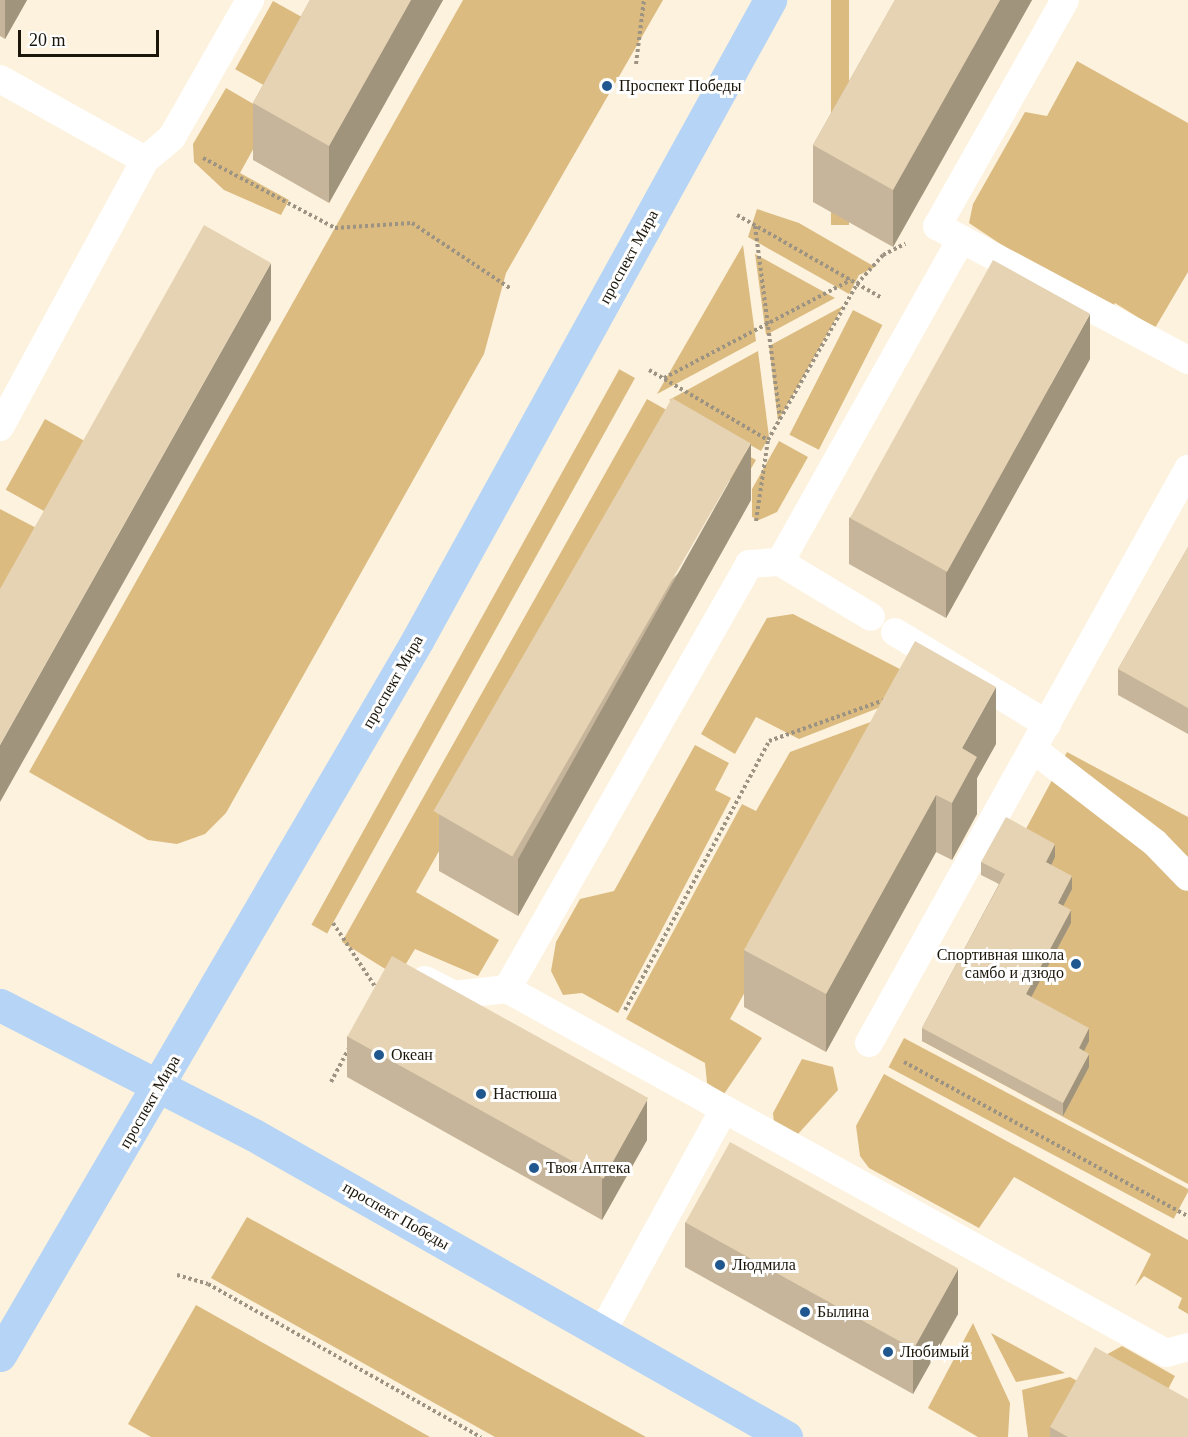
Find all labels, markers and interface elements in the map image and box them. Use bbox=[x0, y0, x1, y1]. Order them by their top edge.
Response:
scale bar bbox=[21, 18, 162, 56]
text: 20 m bbox=[29, 30, 66, 50]
place label: Проспект Победы bbox=[619, 76, 742, 96]
marker: Проспект Победы bbox=[600, 79, 614, 93]
street label: проспект Мира bbox=[595, 207, 663, 307]
street label: проспект Мира bbox=[359, 632, 427, 732]
place label: Спортивная школа самбо и дзюдо bbox=[937, 945, 1064, 983]
marker: Спортивная школа самбо и дзюдо bbox=[1069, 957, 1083, 971]
place label: Океан bbox=[391, 1045, 433, 1065]
marker: Океан bbox=[372, 1048, 386, 1062]
street label: проспект Мира bbox=[116, 1052, 184, 1152]
place label: Настюша bbox=[493, 1084, 557, 1104]
marker: Настюша bbox=[474, 1087, 488, 1101]
place label: Твоя Аптека bbox=[546, 1158, 630, 1178]
marker: Твоя Аптека bbox=[527, 1161, 541, 1175]
street label: проспект Победы bbox=[339, 1178, 453, 1254]
place label: Людмила bbox=[732, 1255, 796, 1275]
marker: Людмила bbox=[713, 1258, 727, 1272]
place label: Былина bbox=[817, 1302, 869, 1322]
marker: Былина bbox=[798, 1305, 812, 1319]
place label: Любимый bbox=[900, 1342, 969, 1362]
marker: Любимый bbox=[881, 1345, 895, 1359]

